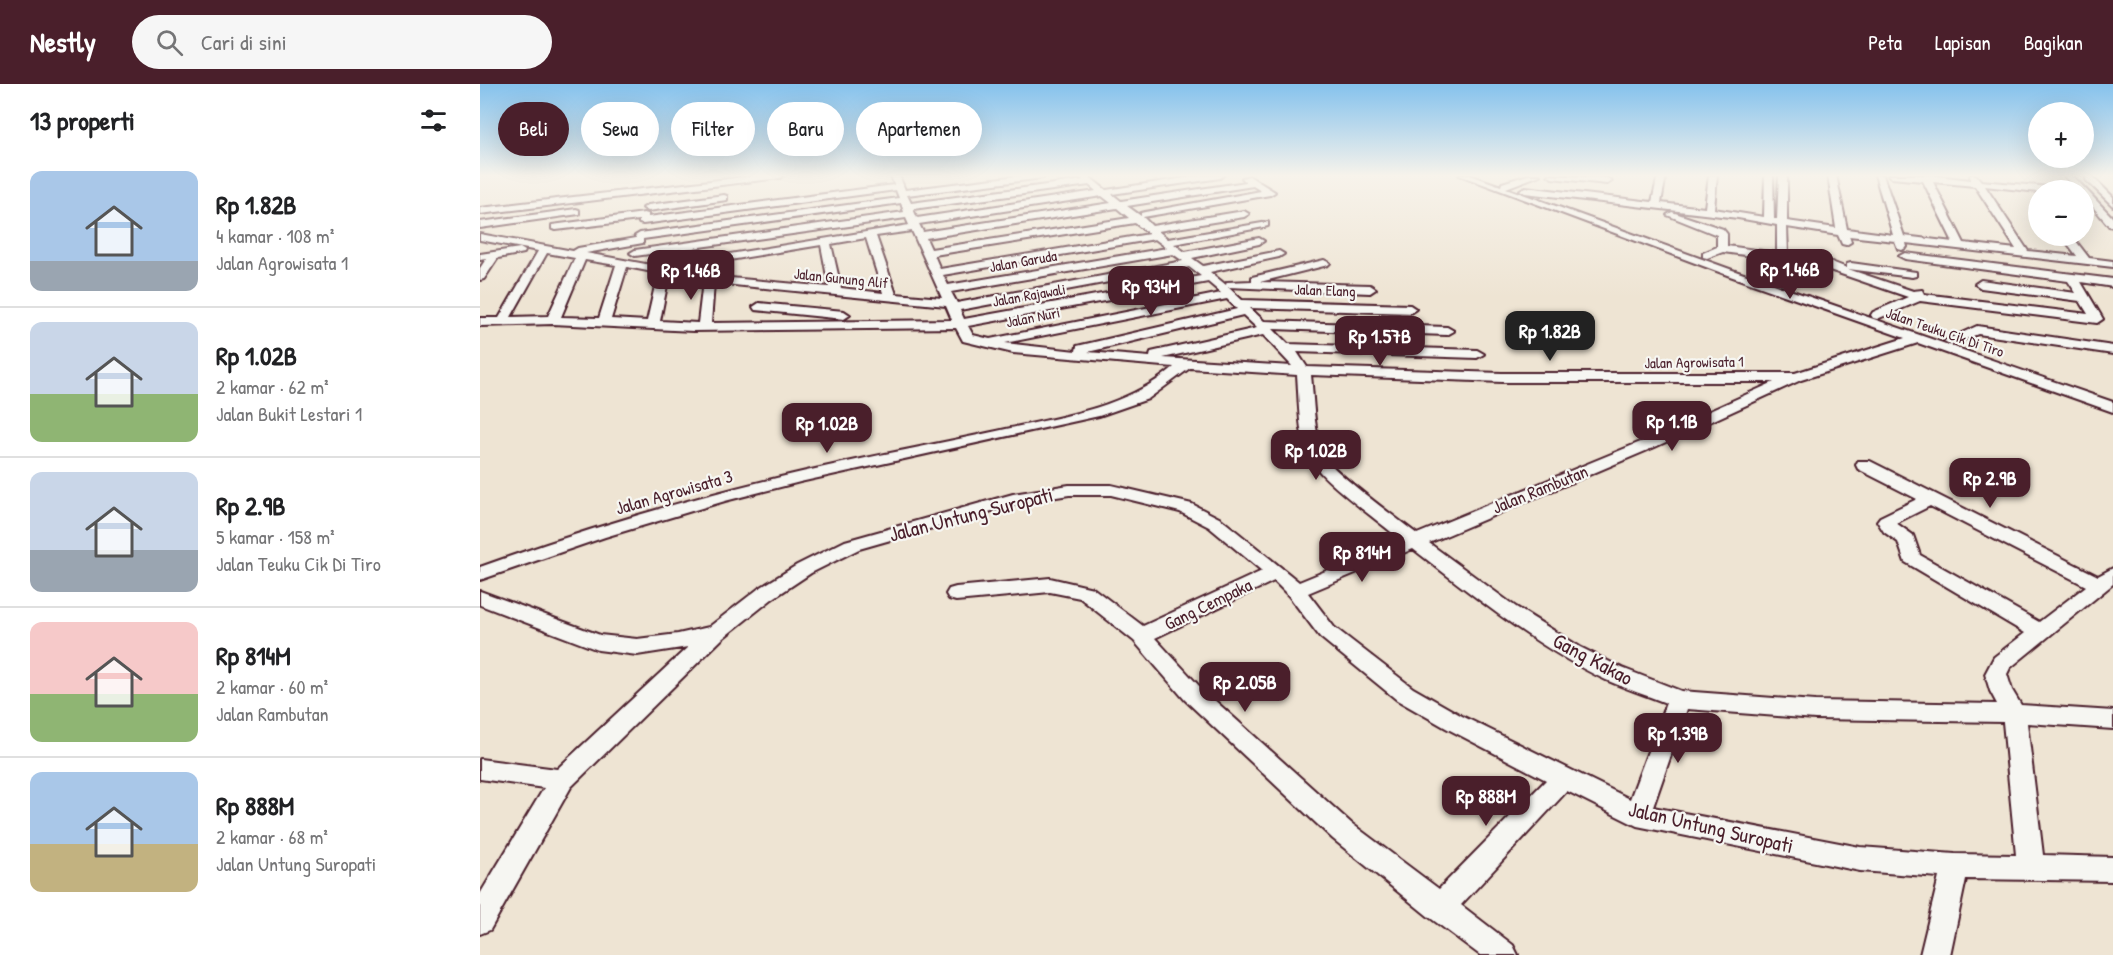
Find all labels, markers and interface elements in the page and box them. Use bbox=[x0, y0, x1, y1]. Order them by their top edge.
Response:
search box bbox=[132, 15, 552, 69]
text: Nestly bbox=[30, 23, 96, 61]
icon: search bbox=[153, 26, 186, 59]
text: Cari di sini bbox=[201, 27, 287, 57]
text: Peta bbox=[1868, 28, 1902, 57]
text: Lapisan bbox=[1935, 28, 1991, 57]
text: Bagikan bbox=[2024, 28, 2083, 57]
chip: Beli bbox=[498, 102, 569, 156]
chip: Sewa bbox=[581, 102, 659, 156]
chip: Filter bbox=[671, 102, 755, 156]
chip: Baru bbox=[767, 102, 844, 156]
chip: Apartemen bbox=[856, 102, 982, 156]
map controls bbox=[2028, 102, 2094, 246]
button: + bbox=[2028, 102, 2094, 168]
text: 13 properti bbox=[30, 103, 135, 138]
icon: filters bbox=[417, 104, 450, 137]
button: − bbox=[2028, 180, 2094, 246]
text: Rp 1.82B bbox=[216, 187, 297, 222]
icon: home bbox=[78, 195, 150, 267]
text: 4 kamar · 108 m² bbox=[216, 222, 334, 249]
street label: Jalan Garuda bbox=[988, 245, 1058, 277]
text: Jalan Agrowisata 1 bbox=[216, 249, 348, 276]
pin: Rp 1.46B bbox=[1728, 249, 1852, 300]
pin: Rp 1.46B bbox=[629, 250, 753, 301]
text: Rp 1.46B bbox=[1760, 255, 1820, 282]
text: Rp 1.46B bbox=[661, 256, 721, 283]
street label: Jalan Gunung Alif bbox=[793, 263, 890, 293]
pin: Rp 934M bbox=[1096, 266, 1206, 317]
text: Rp 934M bbox=[1122, 272, 1180, 299]
street label: Jalan Rajawali bbox=[991, 278, 1067, 312]
street label: Jalan Elang bbox=[1294, 278, 1356, 302]
street label: Jalan Nuri bbox=[1004, 301, 1062, 333]
street label: Jalan Teuku Cik Di Tiro bbox=[1883, 302, 2007, 362]
pin: Rp 1.82B bbox=[1488, 311, 1612, 362]
pin: Rp 1.57B bbox=[1318, 316, 1442, 367]
text: Rp 1.82B bbox=[1519, 317, 1581, 344]
text: Rp 1.57B bbox=[1349, 322, 1411, 349]
text: Rp 1.02B bbox=[216, 338, 297, 373]
icon: home bbox=[78, 346, 150, 418]
street label: Jalan Agrowisata 1 bbox=[1644, 351, 1744, 373]
text: 2 kamar · 62 m² bbox=[216, 373, 329, 400]
text: Jalan Bukit Lestari 1 bbox=[216, 400, 362, 427]
pin: Rp 1.1B bbox=[1617, 401, 1727, 452]
pin: Rp 1.02B bbox=[765, 403, 889, 454]
text: Rp 1.1B bbox=[1646, 407, 1698, 434]
text: Rp 1.02B bbox=[796, 409, 858, 436]
pin: Rp 1.02B bbox=[1254, 430, 1378, 481]
text: Rp 1.02B bbox=[1285, 436, 1347, 463]
street label: Jalan Rambutan bbox=[1488, 458, 1592, 520]
pin: Rp 2.9B bbox=[1935, 458, 2045, 509]
street label: Jalan Agrowisata 3 bbox=[613, 463, 735, 521]
text: Rp 2.9B bbox=[1963, 464, 2017, 491]
street label: Jalan Untung Suropati bbox=[886, 480, 1056, 548]
text: Rp 2.9B bbox=[216, 488, 285, 523]
icon: home bbox=[78, 496, 150, 568]
text: 5 kamar · 158 m² bbox=[216, 523, 335, 550]
pin: Rp 814M bbox=[1307, 532, 1417, 583]
text: Rp 814M bbox=[1333, 538, 1391, 565]
text: Jalan Teuku Cik Di Tiro bbox=[216, 550, 381, 577]
street label: Gang Cempaka bbox=[1160, 572, 1256, 636]
street label: Gang Kakao bbox=[1548, 626, 1638, 692]
text: Rp 814M bbox=[216, 638, 291, 673]
icon: home bbox=[78, 646, 150, 718]
pin: Rp 2.05B bbox=[1183, 662, 1307, 713]
text: Rp 2.05B bbox=[1213, 668, 1277, 695]
text: 2 kamar · 60 m² bbox=[216, 673, 328, 700]
text: Jalan Rambutan bbox=[216, 700, 329, 727]
pin: Rp 1.39B bbox=[1616, 713, 1740, 764]
text: Rp 1.39B bbox=[1648, 719, 1708, 746]
pin: Rp 888M bbox=[1431, 776, 1541, 827]
text: Rp 888M bbox=[1456, 782, 1516, 809]
text: Rp 888M bbox=[216, 788, 294, 823]
street label: Jalan Untung Suropati bbox=[1626, 794, 1796, 860]
icon: home bbox=[78, 796, 150, 868]
text: 2 kamar · 68 m² bbox=[216, 823, 328, 850]
text: Jalan Untung Suropati bbox=[216, 850, 376, 877]

